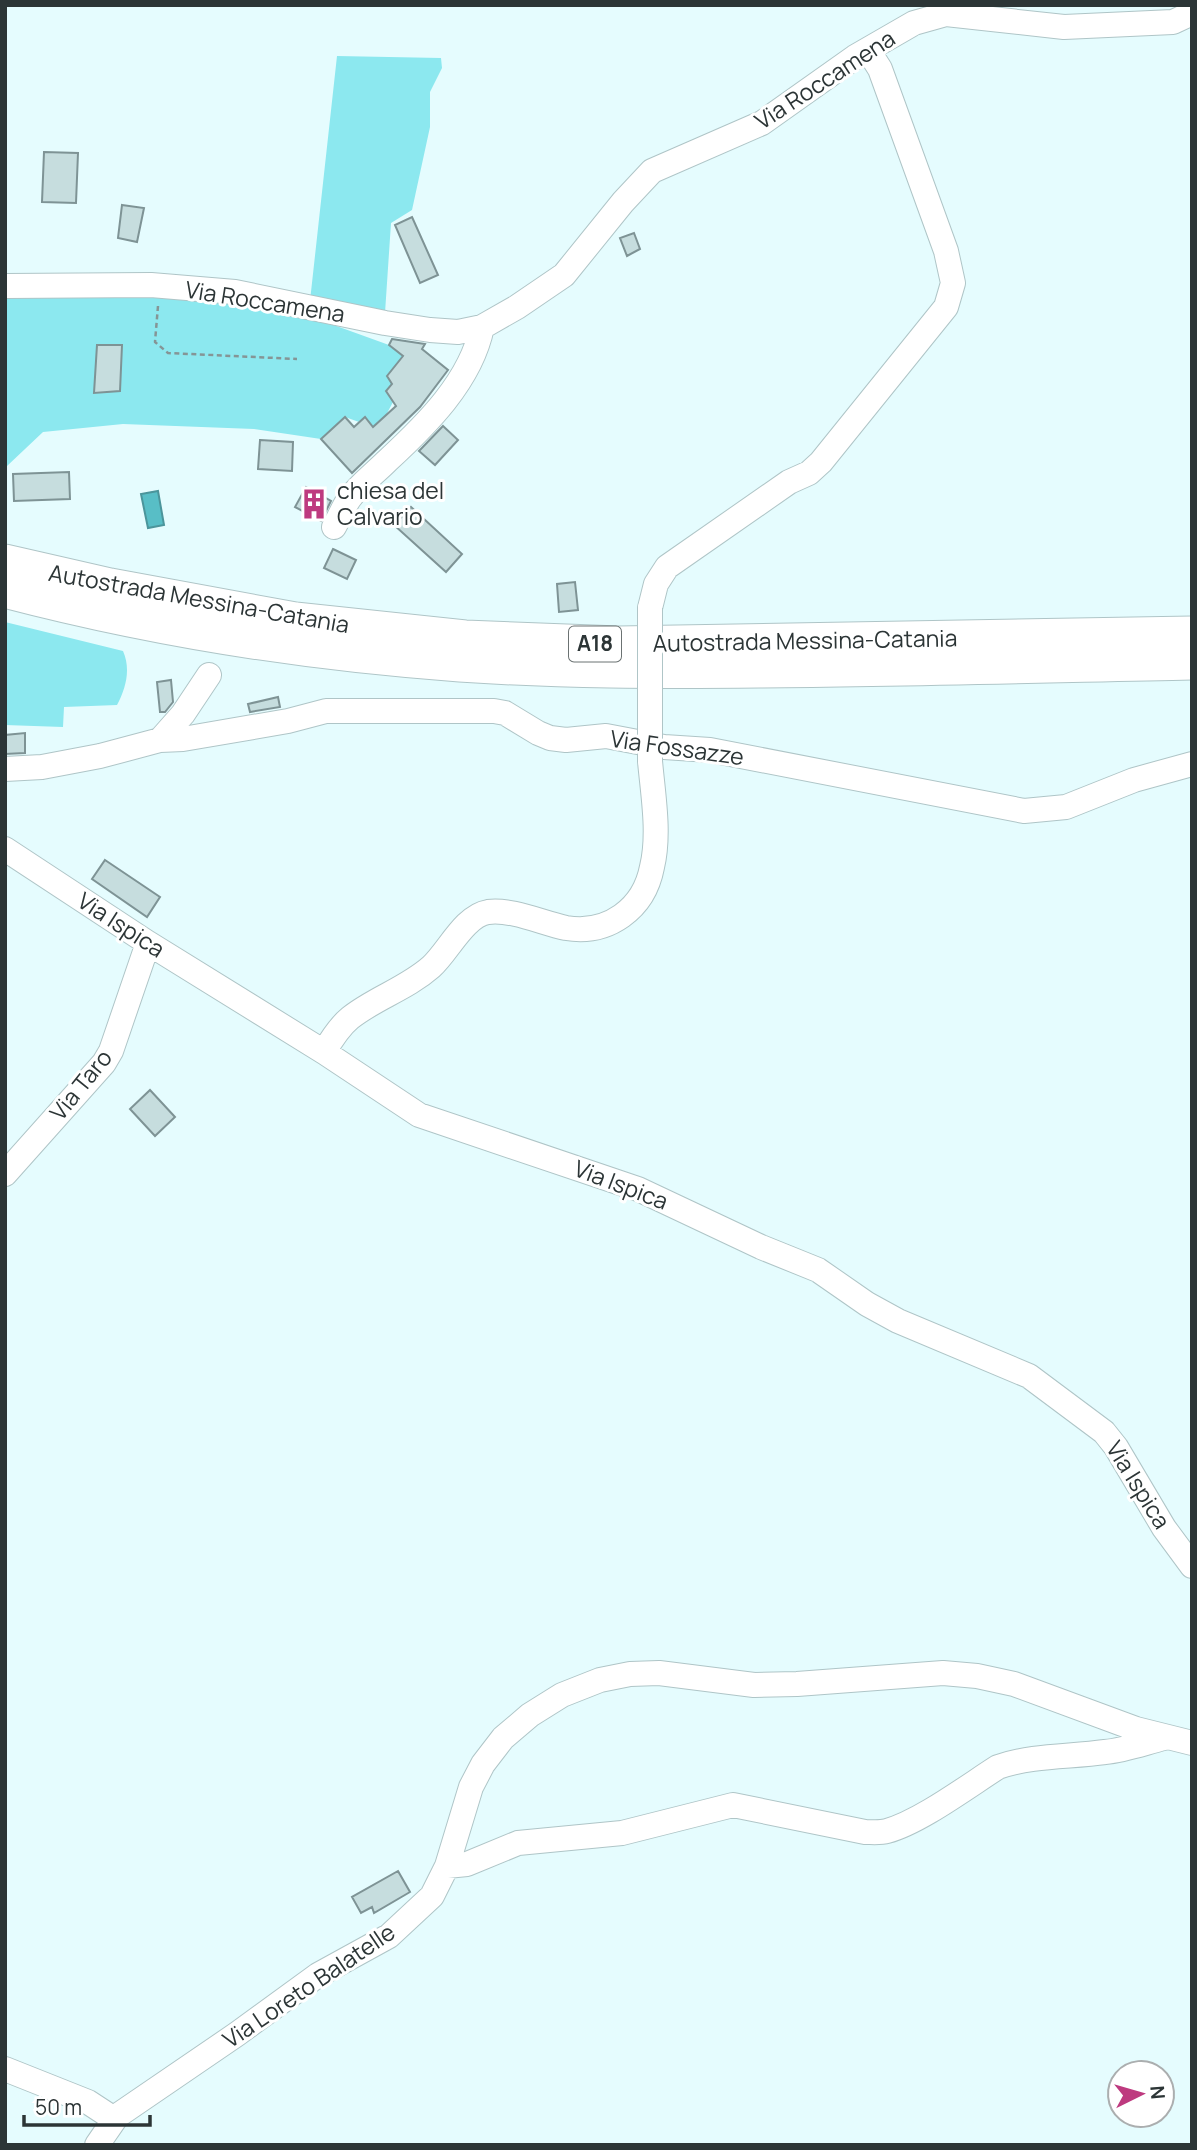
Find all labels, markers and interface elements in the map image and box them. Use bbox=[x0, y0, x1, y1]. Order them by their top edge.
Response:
street label: Via Roccamena bbox=[748, 22, 901, 136]
street label: Via Roccamena bbox=[183, 273, 347, 329]
place label: chiesa del Calvario bbox=[337, 474, 444, 532]
building icon: chiesa del Calvario bbox=[297, 487, 331, 521]
street label: Autostrada Messina-Catania bbox=[46, 556, 352, 640]
street label: Autostrada Messina-Catania bbox=[652, 621, 958, 659]
road number: A18 bbox=[569, 626, 621, 662]
street label: Via Fossazze bbox=[608, 722, 746, 772]
street label: Via Ispica bbox=[72, 884, 171, 964]
street label: Via Taro bbox=[42, 1042, 119, 1127]
street label: Via Ispica bbox=[570, 1152, 673, 1217]
street label: Via Ispica bbox=[1099, 1434, 1178, 1535]
street label: Via Loreto Balatelle bbox=[216, 1916, 401, 2055]
north arrow bbox=[1106, 2059, 1176, 2129]
scale bar bbox=[24, 2084, 150, 2128]
text: N bbox=[1144, 2085, 1171, 2100]
text: 50 m bbox=[35, 2093, 82, 2121]

